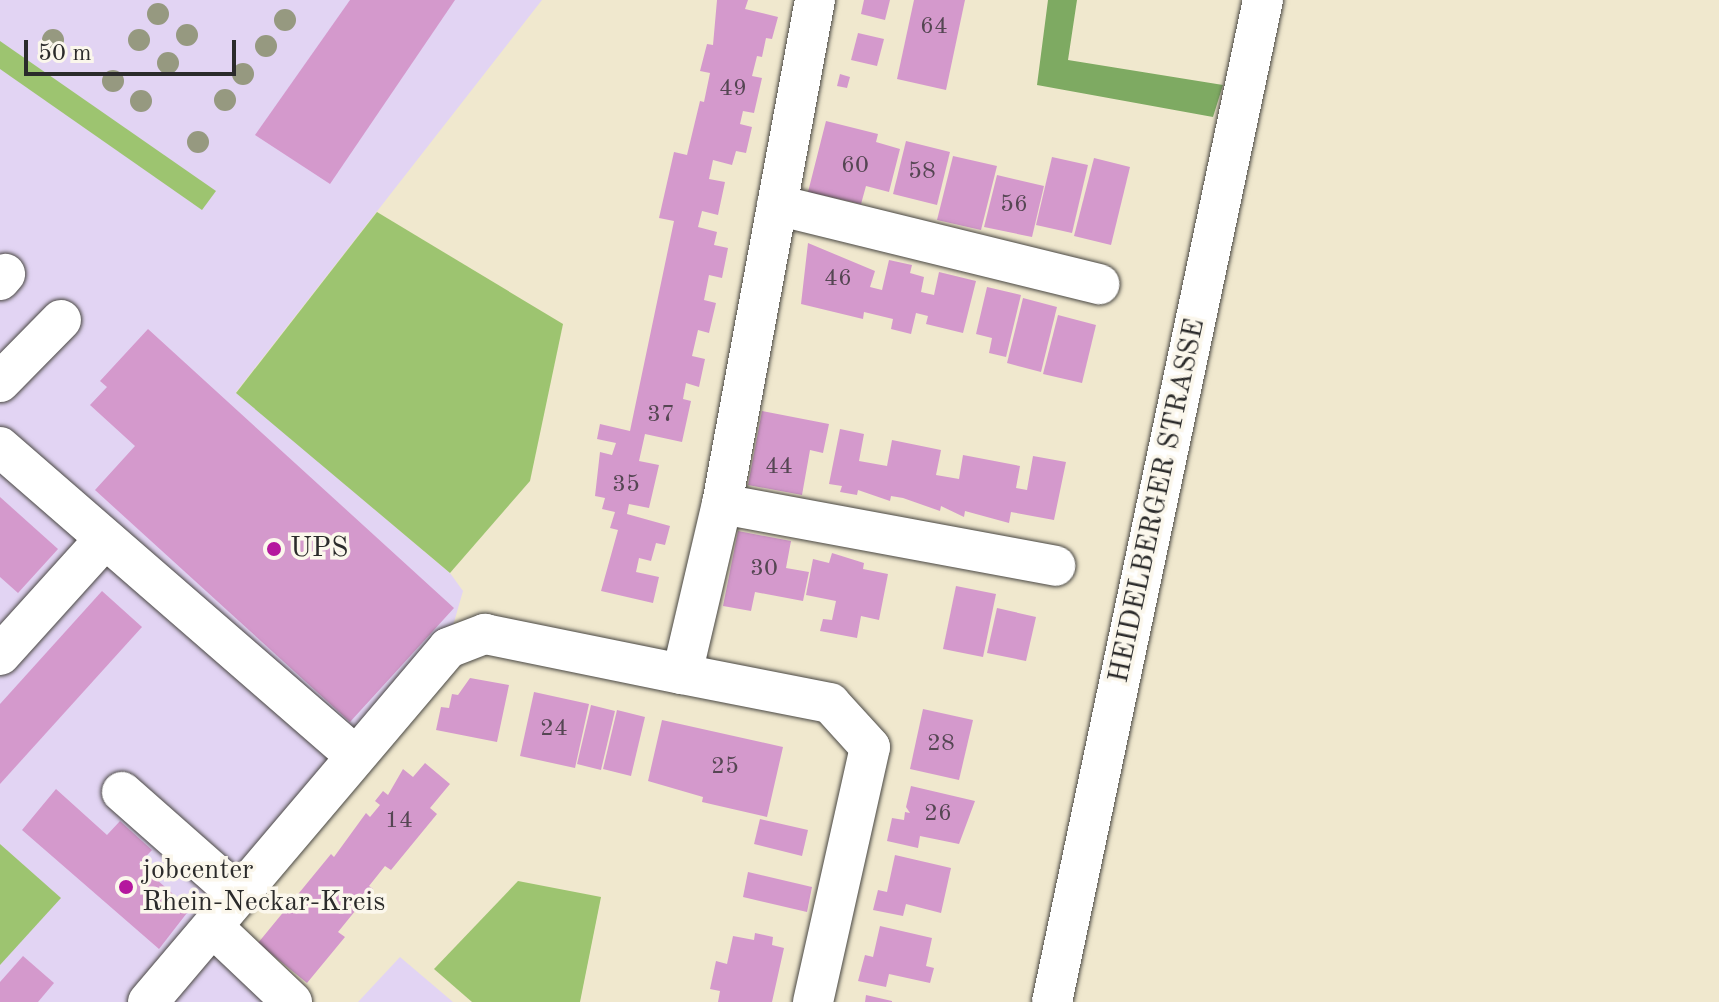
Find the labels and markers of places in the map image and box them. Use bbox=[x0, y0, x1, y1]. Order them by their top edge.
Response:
place label: UPS bbox=[290, 532, 348, 566]
marker: UPS bbox=[265, 540, 283, 558]
place label: jobcenter Rhein-Neckar-Kreis bbox=[142, 854, 385, 920]
marker: jobcenter Rhein-Neckar-Kreis bbox=[117, 878, 135, 896]

